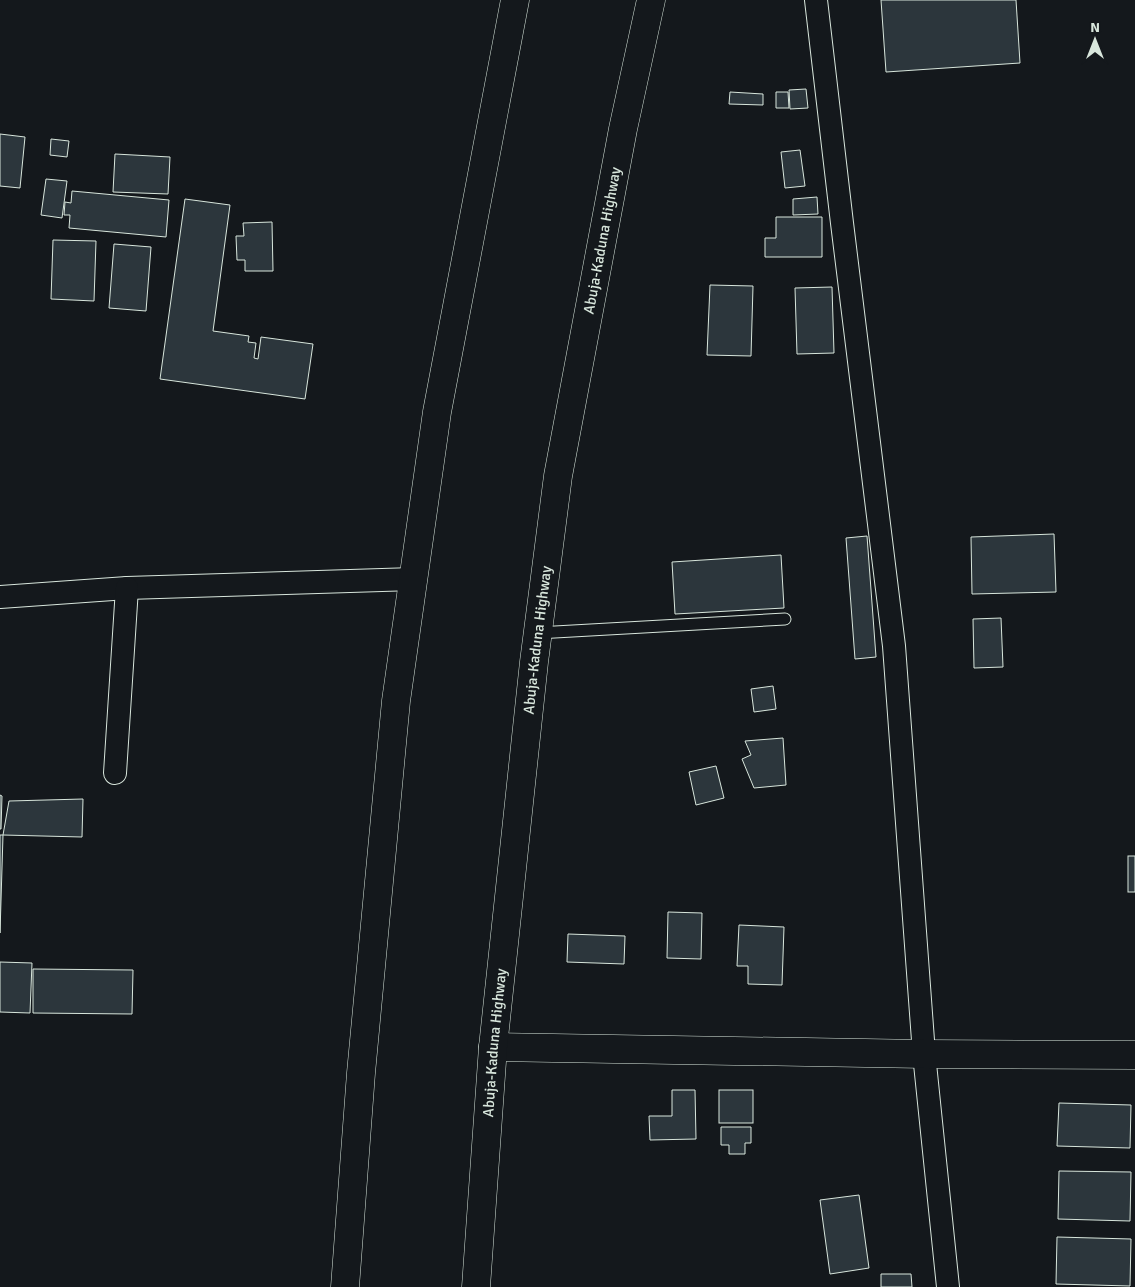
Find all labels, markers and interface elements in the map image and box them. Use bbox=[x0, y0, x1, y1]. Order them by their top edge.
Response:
north arrow bbox=[1070, 15, 1120, 65]
text: N bbox=[1090, 19, 1100, 36]
street label: Abuja-Kaduna Highway bbox=[580, 165, 625, 315]
street label: Abuja-Kaduna Highway bbox=[519, 565, 555, 715]
street label: Abuja-Kaduna Highway bbox=[479, 967, 510, 1118]

